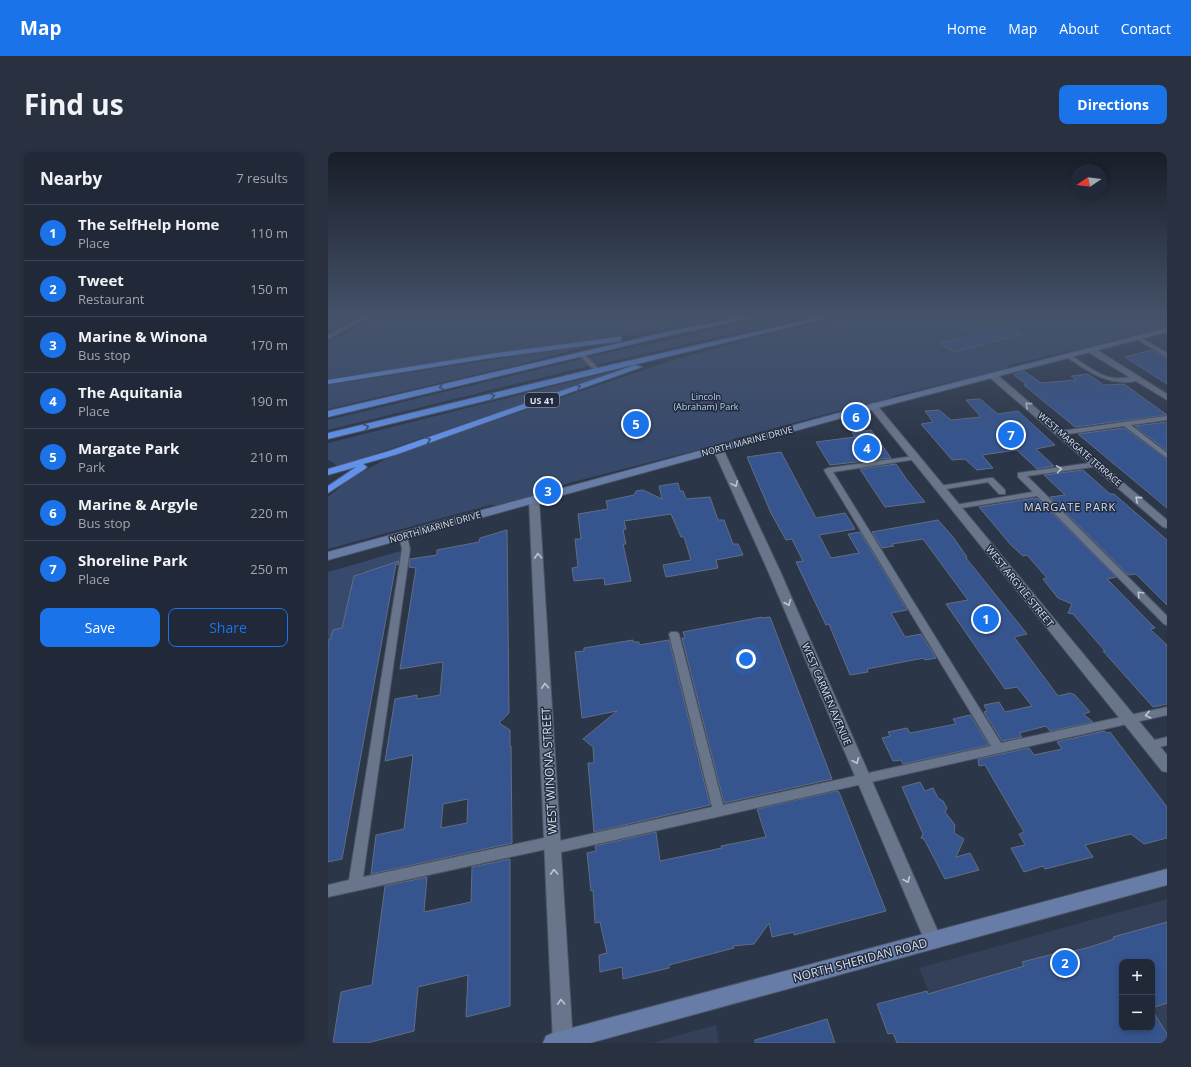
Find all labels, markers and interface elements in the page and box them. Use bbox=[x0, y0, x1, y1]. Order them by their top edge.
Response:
text: Map bbox=[20, 15, 61, 41]
text: Home bbox=[947, 19, 986, 38]
text: Map bbox=[1008, 19, 1037, 38]
text: About bbox=[1059, 19, 1099, 38]
text: Contact bbox=[1121, 19, 1171, 38]
text: Find us bbox=[24, 85, 124, 123]
button: Directions bbox=[1059, 85, 1167, 124]
north arrow bbox=[1071, 164, 1107, 200]
text: Nearby bbox=[40, 167, 102, 190]
text: 7 results bbox=[236, 169, 288, 187]
text: The SelfHelp Home bbox=[78, 214, 219, 234]
text: 1 bbox=[49, 224, 57, 242]
text: 110 m bbox=[250, 224, 288, 242]
text: Place bbox=[78, 234, 110, 252]
text: Tweet bbox=[78, 270, 124, 290]
text: 2 bbox=[49, 280, 57, 298]
text: 150 m bbox=[250, 280, 288, 298]
text: Restaurant bbox=[78, 290, 145, 308]
text: Marine & Winona bbox=[78, 326, 208, 346]
text: 3 bbox=[49, 336, 57, 354]
text: 170 m bbox=[250, 336, 288, 354]
text: Bus stop bbox=[78, 346, 131, 364]
text: The Aquitania bbox=[78, 382, 183, 402]
one-way arrow bbox=[439, 382, 446, 391]
one-way arrow bbox=[574, 384, 581, 392]
park label: Lincoln (Abraham) Park bbox=[673, 390, 739, 413]
text: 4 bbox=[49, 392, 57, 410]
text: 190 m bbox=[250, 392, 288, 410]
one-way arrow bbox=[488, 392, 495, 401]
road number: US 41 bbox=[525, 393, 559, 407]
text: Place bbox=[78, 402, 110, 420]
pin: 6 bbox=[843, 402, 869, 432]
one-way arrow bbox=[1026, 403, 1033, 410]
pin: 5 bbox=[623, 409, 649, 439]
street label: WEST MARGATE TERRACE bbox=[1035, 409, 1125, 489]
pin: 7 bbox=[998, 420, 1024, 450]
one-way arrow bbox=[362, 423, 369, 432]
street label: NORTH MARINE DRIVE bbox=[700, 423, 794, 459]
pin: 4 bbox=[854, 433, 880, 463]
one-way arrow bbox=[425, 436, 432, 445]
text: Margate Park bbox=[78, 438, 179, 458]
text: 5 bbox=[49, 448, 57, 466]
text: 210 m bbox=[250, 448, 288, 466]
text: Park bbox=[78, 458, 105, 476]
one-way arrow bbox=[1056, 465, 1062, 474]
pin: 3 bbox=[535, 476, 561, 506]
one-way arrow bbox=[730, 480, 738, 487]
text: Marine & Argyle bbox=[78, 494, 198, 514]
one-way arrow bbox=[1135, 497, 1142, 504]
district label: MARGATE PARK bbox=[1024, 499, 1116, 514]
text: 6 bbox=[49, 504, 57, 522]
text: 220 m bbox=[250, 504, 288, 522]
street label: NORTH MARINE DRIVE bbox=[388, 508, 482, 546]
text: Bus stop bbox=[78, 514, 131, 532]
street label: WEST ARGYLE STREET bbox=[983, 542, 1057, 630]
text: Shoreline Park bbox=[78, 550, 187, 570]
one-way arrow bbox=[534, 553, 543, 559]
text: 7 bbox=[49, 560, 57, 578]
text: 250 m bbox=[250, 560, 288, 578]
text: Place bbox=[78, 570, 110, 588]
one-way arrow bbox=[1137, 591, 1144, 599]
one-way arrow bbox=[783, 599, 791, 606]
pin: 1 bbox=[973, 604, 999, 634]
button: Save bbox=[40, 608, 160, 647]
button: Share bbox=[168, 608, 288, 647]
street label: WEST CARMEN AVENUE bbox=[799, 641, 855, 747]
your location bbox=[736, 649, 756, 669]
one-way arrow bbox=[541, 683, 549, 689]
street label: WEST WINONA STREET bbox=[537, 707, 561, 835]
one-way arrow bbox=[1145, 711, 1151, 719]
one-way arrow bbox=[851, 757, 859, 764]
one-way arrow bbox=[550, 869, 559, 875]
one-way arrow bbox=[902, 876, 910, 884]
street label: NORTH SHERIDAN ROAD bbox=[791, 934, 929, 986]
pin: 2 bbox=[1052, 948, 1078, 978]
map controls bbox=[1119, 959, 1155, 1031]
button: + bbox=[1119, 959, 1155, 995]
button: − bbox=[1119, 995, 1155, 1031]
one-way arrow bbox=[557, 999, 565, 1005]

